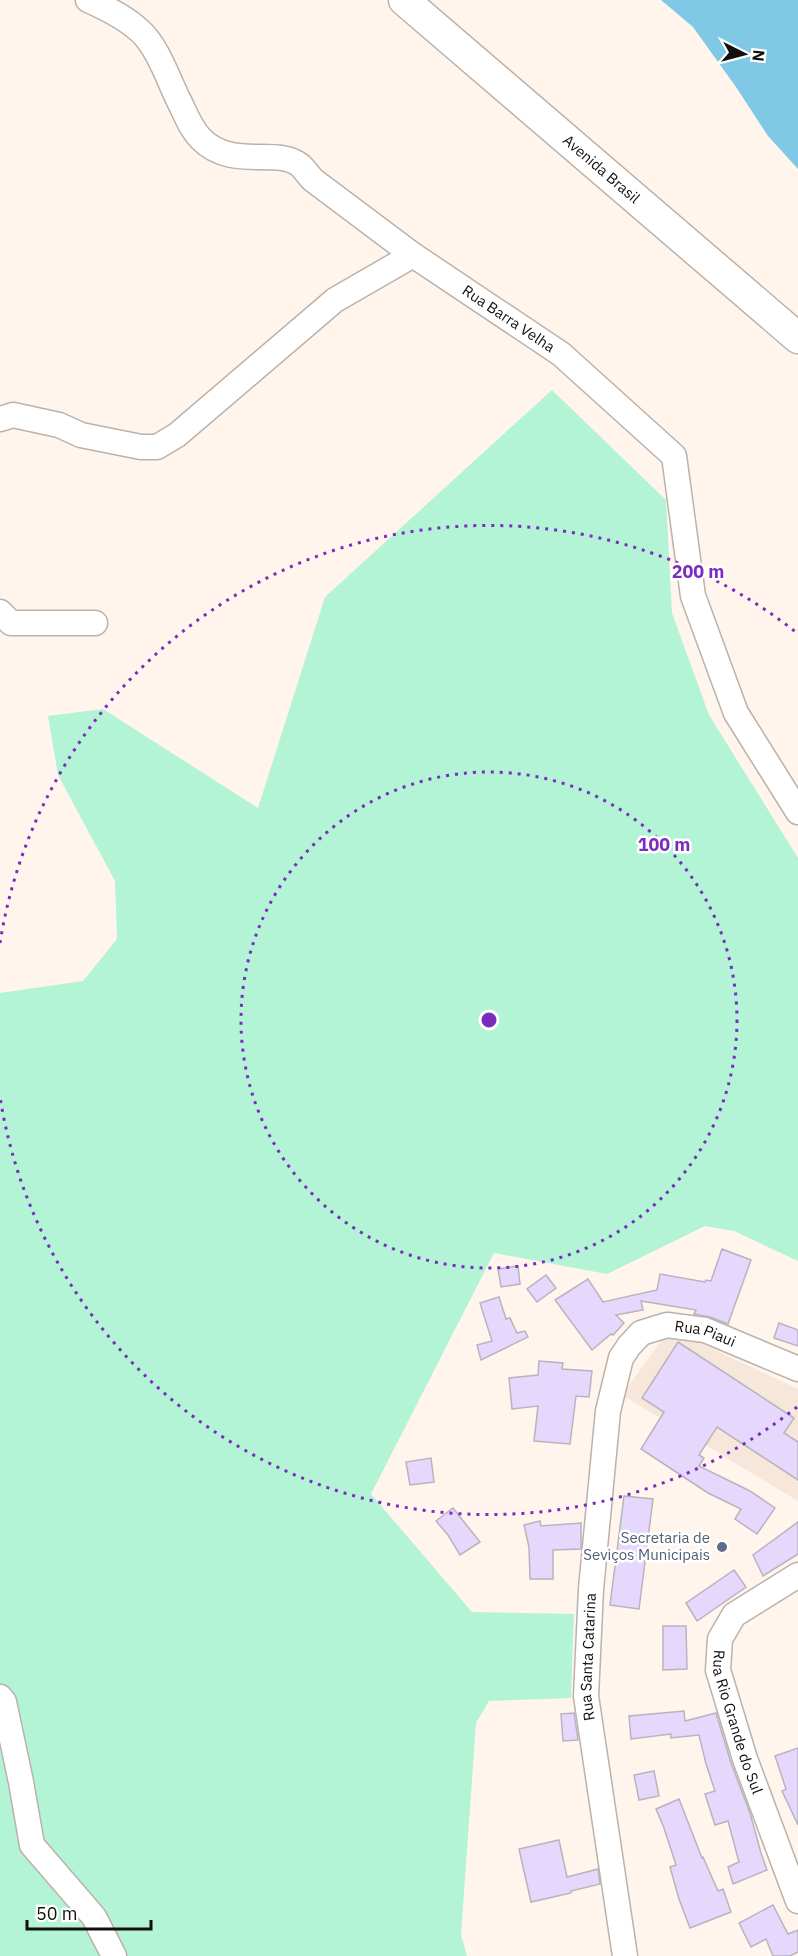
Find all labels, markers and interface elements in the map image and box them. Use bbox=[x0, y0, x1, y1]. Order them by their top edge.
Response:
north arrow bbox=[714, 24, 774, 84]
text: N bbox=[748, 49, 769, 62]
street label: Avenida Brasil bbox=[559, 130, 644, 207]
street label: Rua Barra Velha bbox=[459, 281, 559, 356]
text: 200 m bbox=[672, 560, 724, 583]
text: 100 m bbox=[638, 833, 690, 856]
centre of rings bbox=[479, 1010, 499, 1030]
street label: Rua Piaui bbox=[674, 1316, 739, 1351]
place label: Secretaria de Seviços Municipais bbox=[583, 1528, 710, 1564]
marker: Secretaria de Seviços Municipais bbox=[715, 1540, 729, 1554]
street label: Rua Santa Catarina bbox=[576, 1592, 600, 1722]
street label: Rua Rio Grande do Sul bbox=[709, 1649, 767, 1796]
scale bar bbox=[27, 1893, 152, 1931]
text: 50 m bbox=[36, 1902, 78, 1925]

